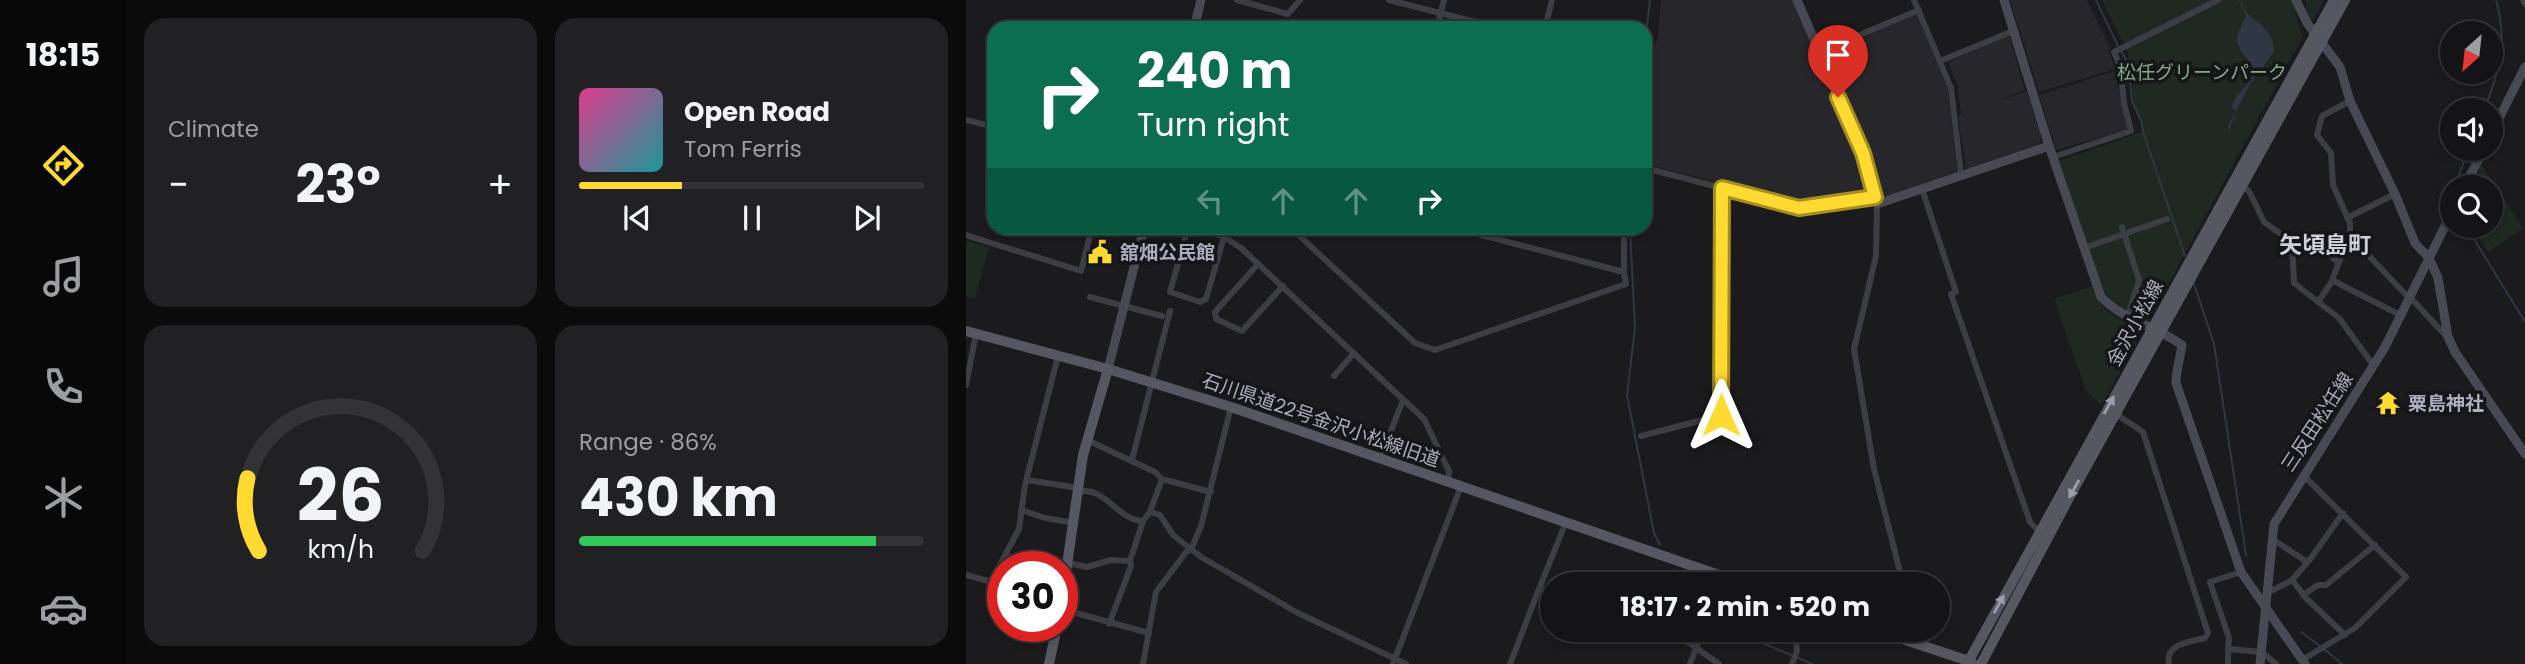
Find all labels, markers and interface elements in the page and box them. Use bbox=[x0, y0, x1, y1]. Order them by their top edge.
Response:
north arrow bbox=[2440, 21, 2502, 84]
map controls bbox=[2440, 21, 2503, 238]
pin bbox=[1808, 25, 1868, 97]
text: 18:15 bbox=[26, 32, 100, 77]
icon: arrive bbox=[1819, 36, 1857, 74]
text: 240 m bbox=[1137, 37, 1292, 105]
icon: right bbox=[1022, 49, 1113, 140]
park label: 松任グリーンパーク bbox=[2117, 59, 2287, 86]
text: Open Road bbox=[684, 94, 830, 130]
button: sound bbox=[2440, 98, 2503, 161]
text: Turn right bbox=[1137, 102, 1289, 147]
text: Climate bbox=[168, 113, 259, 145]
text: Tom Ferris bbox=[684, 133, 802, 165]
icon: directions bbox=[39, 141, 88, 190]
text: 23° bbox=[295, 148, 381, 221]
text: − bbox=[168, 158, 189, 211]
text: + bbox=[487, 158, 513, 211]
button: search bbox=[2440, 175, 2503, 238]
icon: left bbox=[1191, 182, 1229, 220]
icon: ahead bbox=[1264, 182, 1302, 220]
icon: ahead bbox=[1337, 182, 1375, 220]
icon: right bbox=[1410, 182, 1448, 220]
icon: previous bbox=[618, 199, 656, 237]
icon: pause bbox=[733, 199, 771, 237]
icon: next bbox=[848, 199, 886, 237]
district label: 矢頃島町 bbox=[2279, 229, 2371, 261]
public building icon: 舘畑公民館 bbox=[1086, 238, 1114, 266]
place label: 舘畑公民館 bbox=[1120, 239, 1215, 266]
icon: music bbox=[39, 252, 88, 301]
street label: 金沢小松線 bbox=[2100, 275, 2170, 371]
icon: phone bbox=[39, 362, 88, 411]
street label: 石川県道22号金沢小松線旧道 bbox=[1198, 367, 1444, 473]
street label: 三反田松任線 bbox=[2275, 367, 2359, 477]
position arrow bbox=[1684, 378, 1758, 452]
temple icon: 粟島神社 bbox=[2374, 389, 2402, 417]
place label: 粟島神社 bbox=[2408, 390, 2484, 417]
one-way arrow bbox=[2103, 395, 2115, 415]
text: Range · 86% bbox=[579, 426, 717, 458]
text: 26 bbox=[297, 446, 384, 547]
text: 430 km bbox=[579, 461, 778, 534]
icon: climate bbox=[39, 473, 88, 522]
one-way arrow bbox=[2069, 479, 2081, 499]
text: km/h bbox=[307, 532, 374, 567]
speed limit sign: 30 bbox=[987, 551, 1078, 642]
icon: car bbox=[39, 584, 88, 633]
text: 18:17 · 2 min · 520 m bbox=[1620, 589, 1870, 625]
one-way arrow bbox=[1993, 594, 2005, 614]

